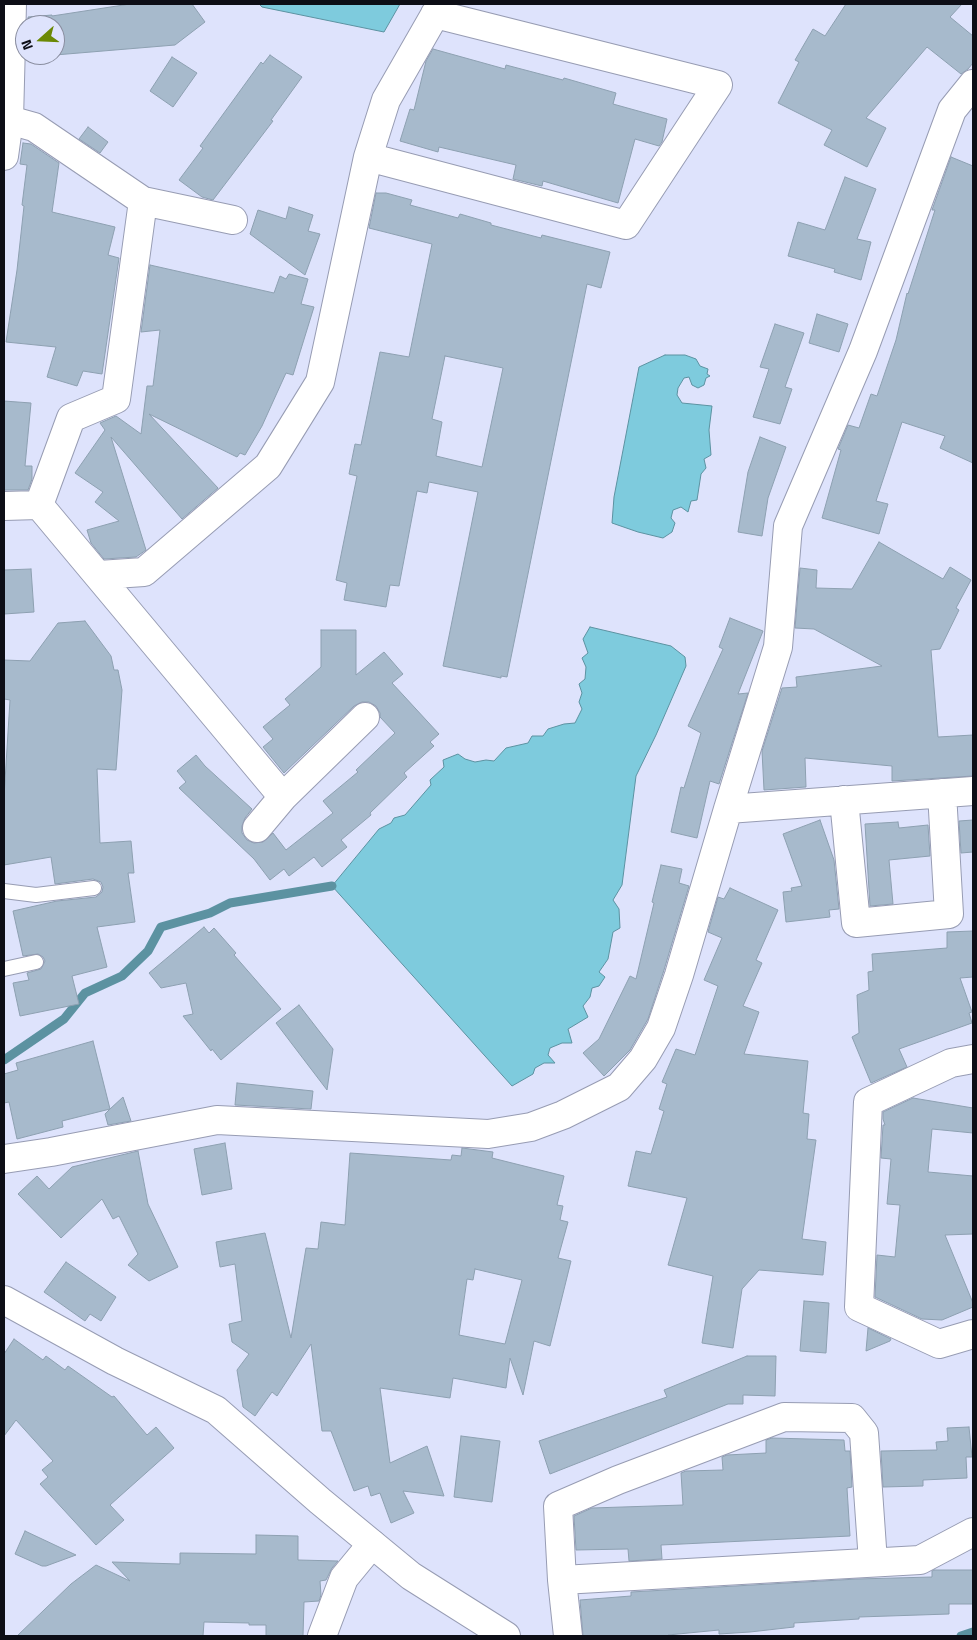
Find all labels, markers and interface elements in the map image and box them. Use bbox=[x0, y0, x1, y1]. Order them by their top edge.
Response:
north arrow bbox=[15, 15, 65, 65]
text: N bbox=[15, 37, 38, 53]

